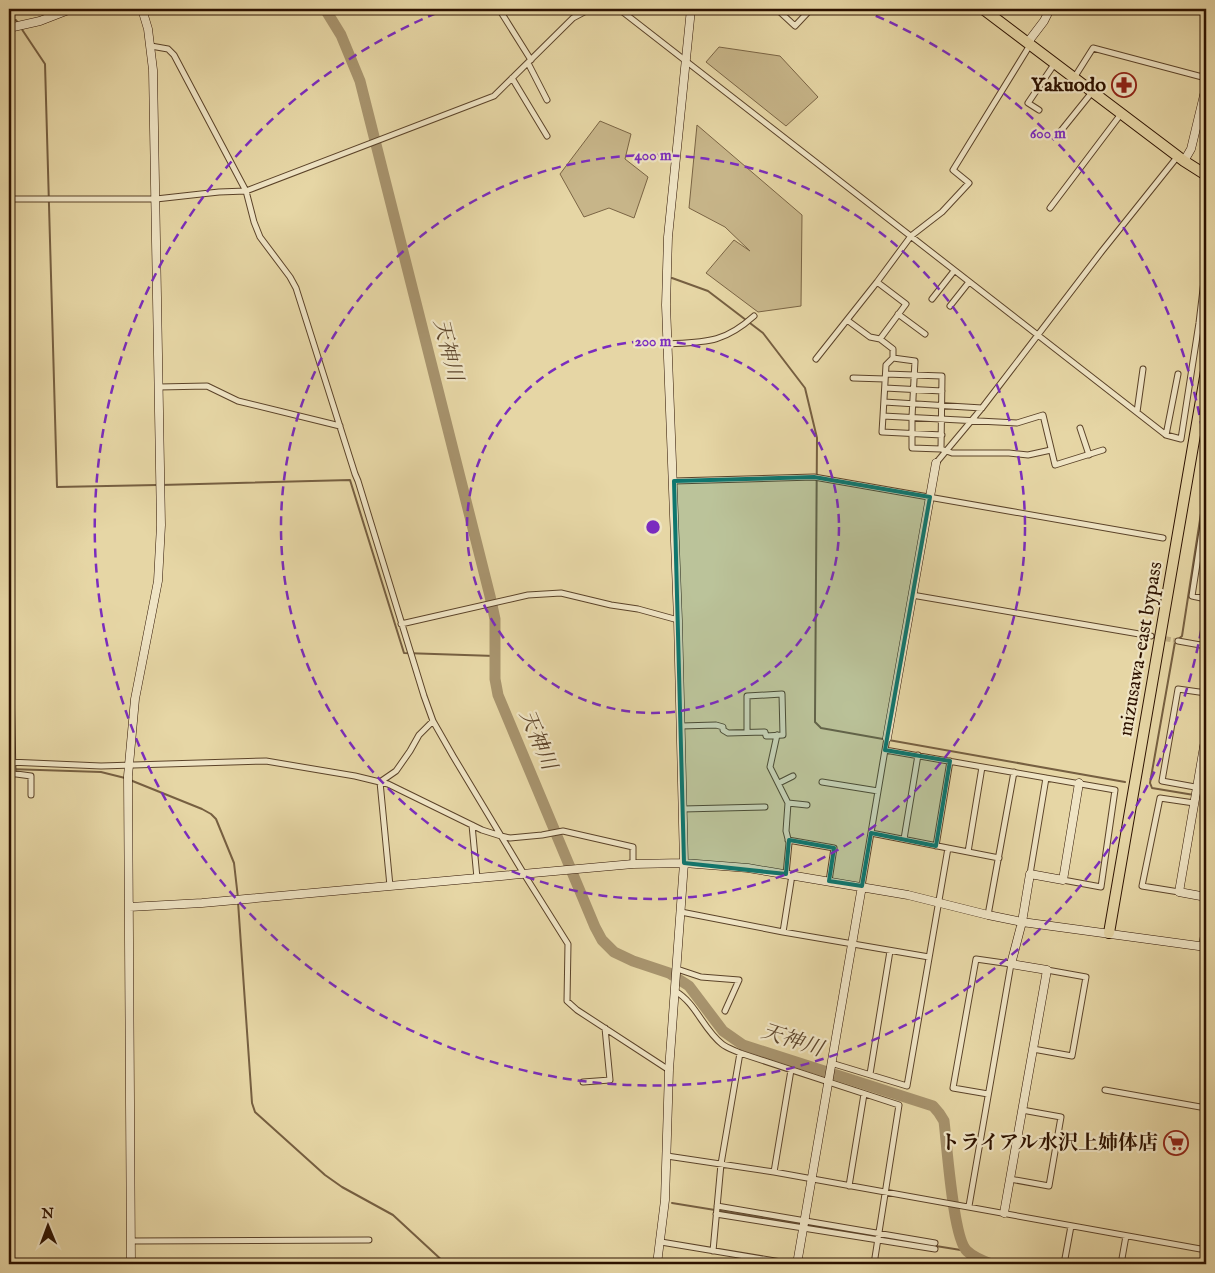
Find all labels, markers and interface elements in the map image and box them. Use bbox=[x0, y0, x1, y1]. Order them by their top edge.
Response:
pharmacy icon: Yakuodo bbox=[1111, 72, 1137, 98]
place label: Yakuodo bbox=[1031, 73, 1106, 98]
text: 600 m bbox=[1030, 124, 1066, 143]
text: 400 m bbox=[635, 146, 672, 165]
water label: 天神川 bbox=[426, 316, 468, 386]
text: 200 m bbox=[635, 332, 672, 351]
centre of rings bbox=[644, 518, 662, 536]
street label: mizusawa-east bypass bbox=[1113, 560, 1169, 738]
water label: 天神川 bbox=[512, 706, 563, 776]
water label: 天神川 bbox=[758, 1018, 828, 1064]
supermarket icon: トライアル水沢上姉体店 bbox=[1163, 1130, 1189, 1156]
place label: トライアル水沢上姉体店 bbox=[940, 1131, 1158, 1156]
north arrow bbox=[22, 1200, 72, 1250]
text: N bbox=[41, 1205, 54, 1223]

